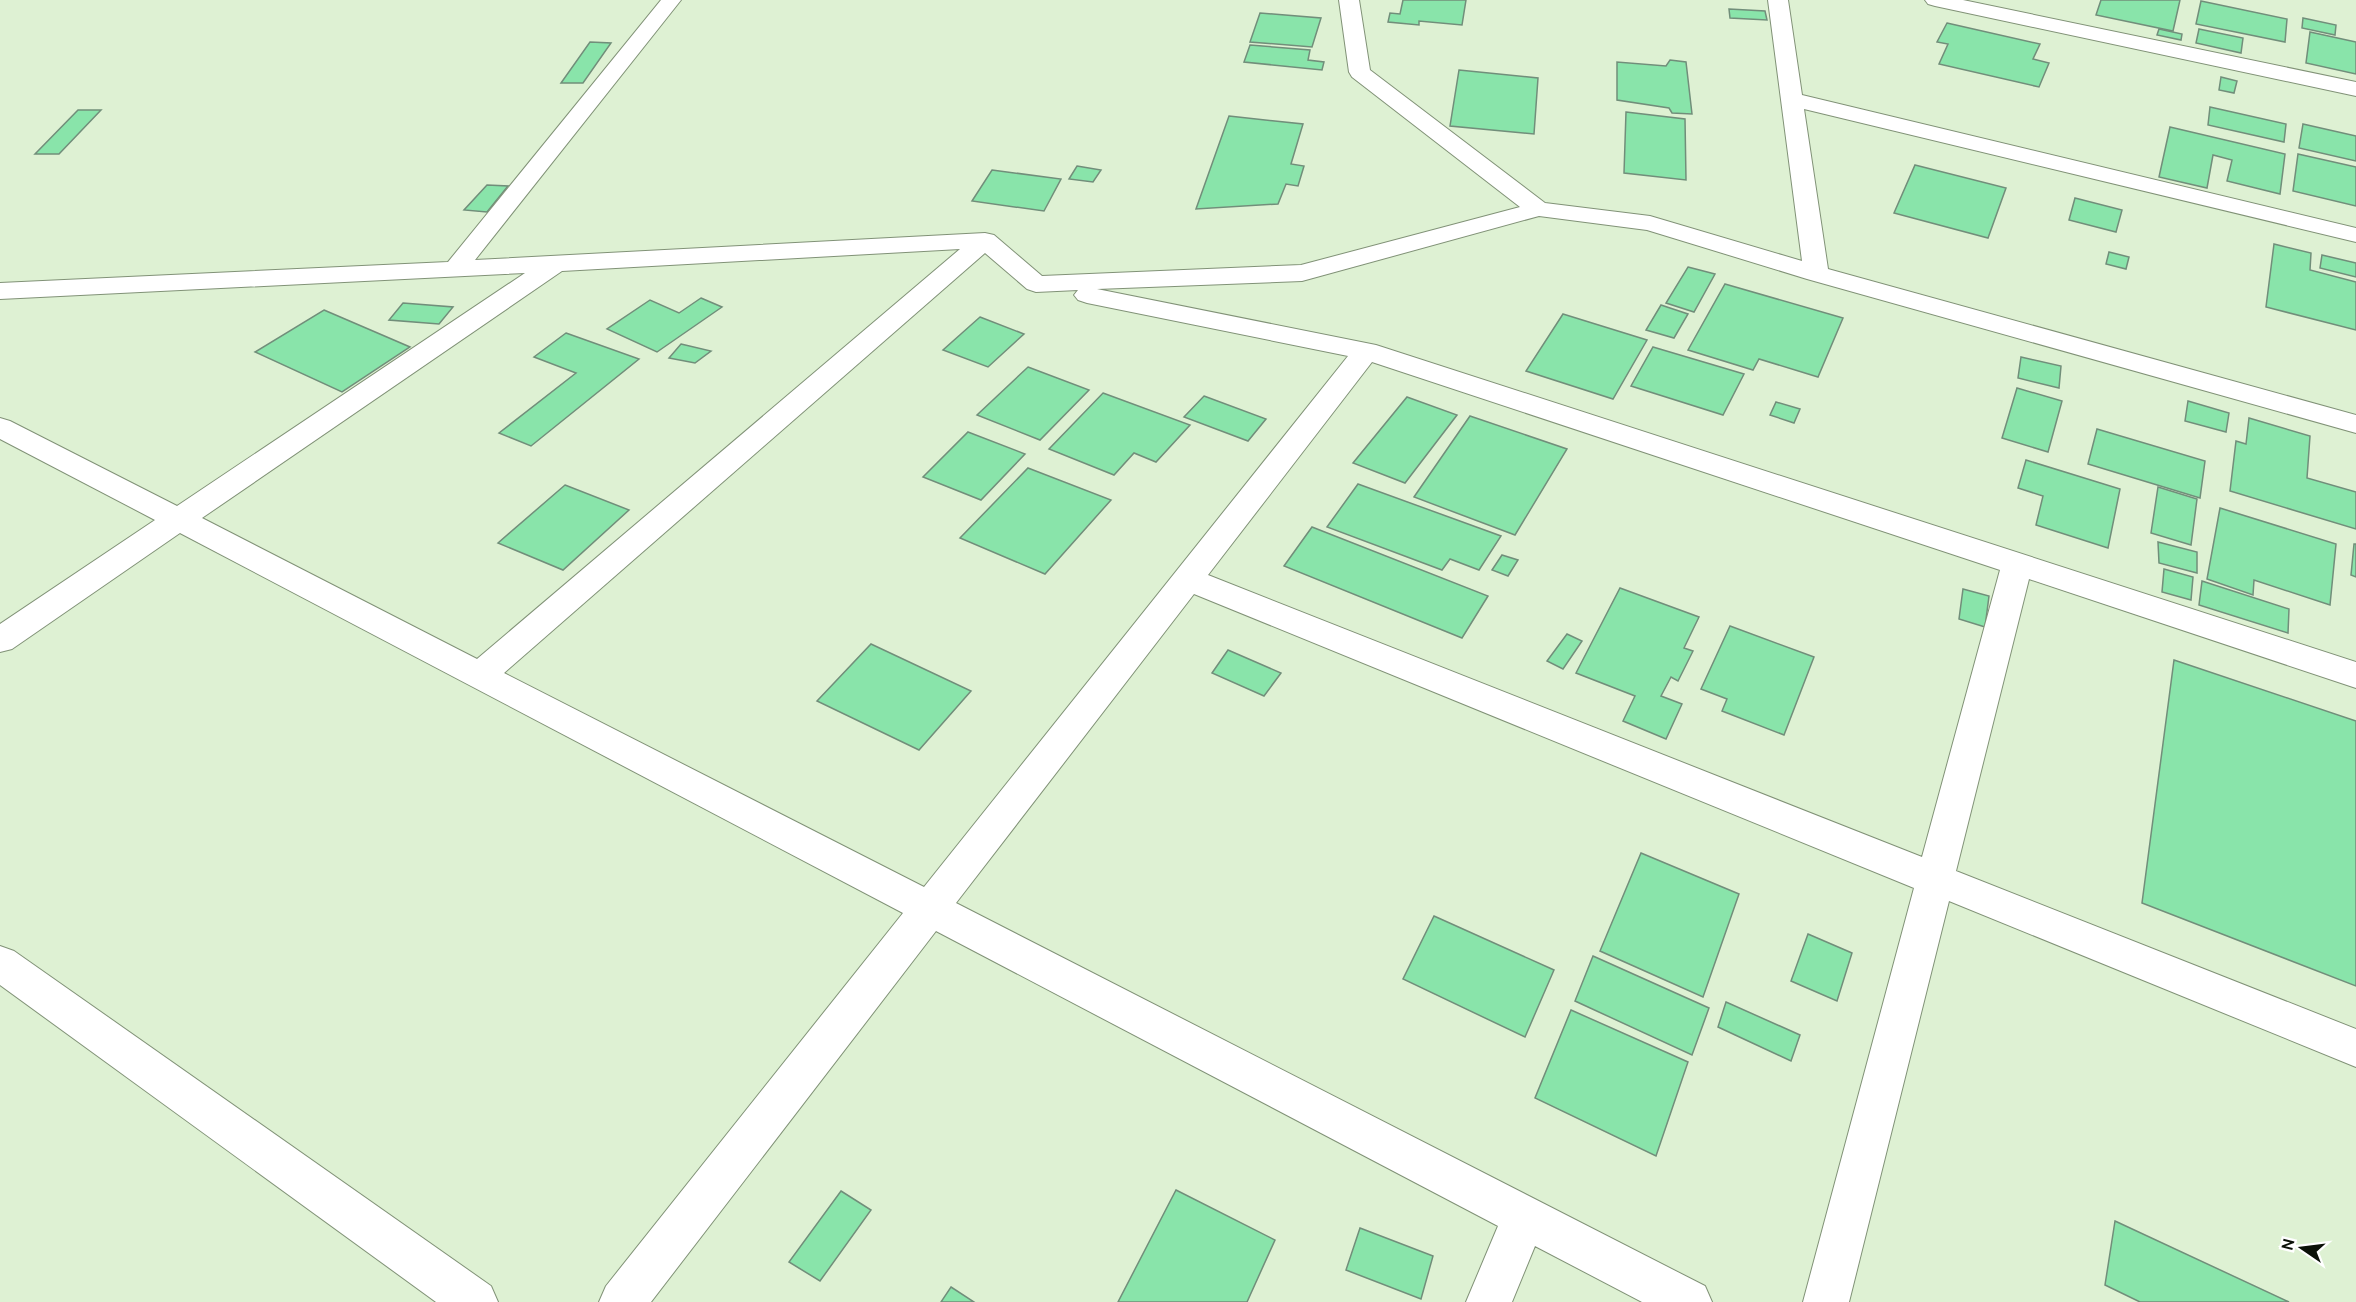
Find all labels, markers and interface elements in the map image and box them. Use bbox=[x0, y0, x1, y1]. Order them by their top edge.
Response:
north arrow bbox=[2272, 1218, 2332, 1278]
text: N bbox=[2277, 1237, 2299, 1252]

